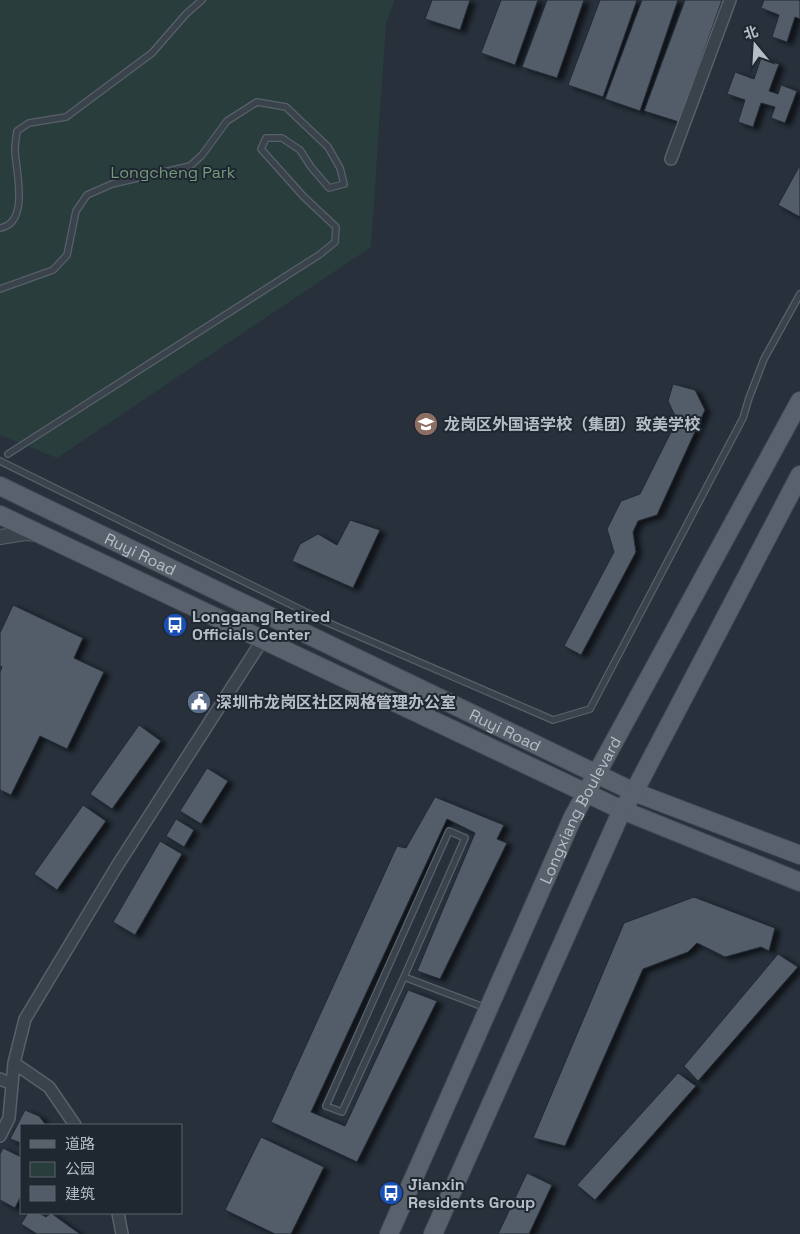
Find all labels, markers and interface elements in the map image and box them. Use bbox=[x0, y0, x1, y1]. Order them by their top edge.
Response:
north arrow bbox=[730, 20, 780, 70]
text: 北 bbox=[742, 22, 760, 43]
park label: Longcheng Park bbox=[111, 162, 236, 183]
school or university icon: 龙岗区外国语学校（集团）致美学校 bbox=[413, 411, 439, 437]
place label: 龙岗区外国语学校（集团）致美学校 bbox=[444, 414, 701, 435]
street label: Ruyi Road bbox=[101, 528, 180, 580]
place label: Longgang Retired Officials Center bbox=[192, 606, 330, 645]
bus stop icon: Longgang Retired Officials Center bbox=[162, 612, 188, 638]
public building icon: 深圳市龙岗区社区网格管理办公室 bbox=[186, 689, 212, 715]
place label: 深圳市龙岗区社区网格管理办公室 bbox=[216, 692, 456, 713]
street label: Ruyi Road bbox=[466, 704, 544, 756]
street label: Longxiang Boulevard bbox=[534, 733, 626, 887]
legend bbox=[20, 1124, 182, 1214]
text: 道路 bbox=[65, 1134, 95, 1153]
text: 公园 bbox=[65, 1159, 95, 1178]
place label: Jianxin Residents Group bbox=[408, 1174, 535, 1213]
bus stop icon: Jianxin Residents Group bbox=[378, 1180, 404, 1206]
text: 建筑 bbox=[65, 1184, 95, 1203]

